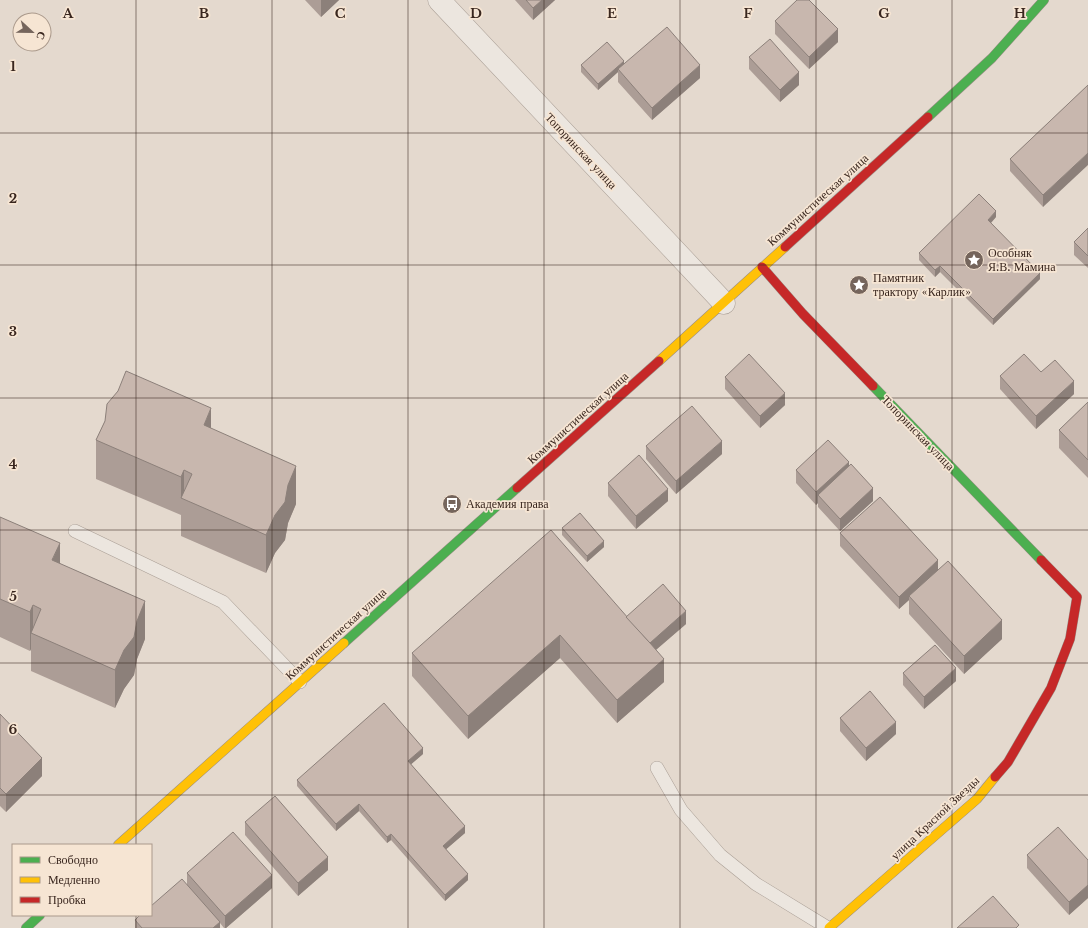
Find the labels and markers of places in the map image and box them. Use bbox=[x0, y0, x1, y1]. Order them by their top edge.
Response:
place label: Особняк Я.В. Мамина bbox=[988, 245, 1056, 274]
place icon: Особняк Я.В. Мамина bbox=[963, 249, 985, 271]
place label: Памятник трактору «Карлик» bbox=[873, 270, 971, 299]
place icon: Памятник трактору «Карлик» bbox=[848, 274, 870, 296]
bus stop icon: Академия права bbox=[441, 493, 463, 515]
place label: Академия права bbox=[466, 496, 549, 511]

